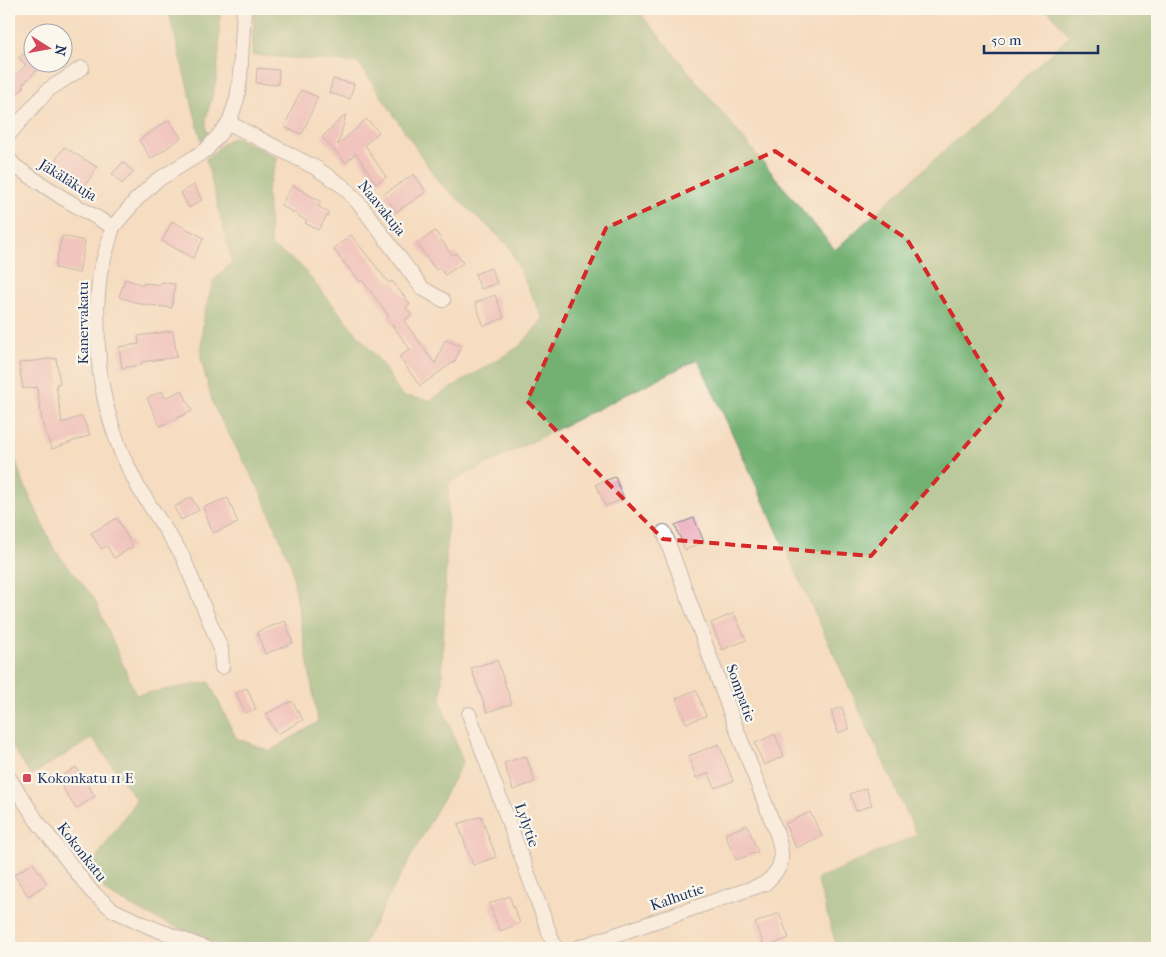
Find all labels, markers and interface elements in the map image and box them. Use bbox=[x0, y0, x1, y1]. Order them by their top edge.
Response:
north arrow bbox=[22, 22, 72, 72]
scale bar bbox=[984, 22, 1097, 54]
text: 50 m bbox=[991, 31, 1022, 49]
text: N bbox=[51, 44, 70, 58]
street label: Jäkäläkuja bbox=[35, 155, 101, 205]
street label: Naavakuja bbox=[354, 177, 410, 240]
street label: Kanervakatu bbox=[74, 281, 92, 365]
street label: Sompatie bbox=[722, 662, 760, 725]
place label: Kokonkatu 11 E bbox=[37, 769, 134, 787]
marker: Kokonkatu 11 E bbox=[21, 772, 33, 784]
street label: Lylytie bbox=[511, 800, 543, 850]
street label: Kokonkatu bbox=[53, 819, 111, 886]
street label: Kalhutie bbox=[648, 879, 707, 915]

